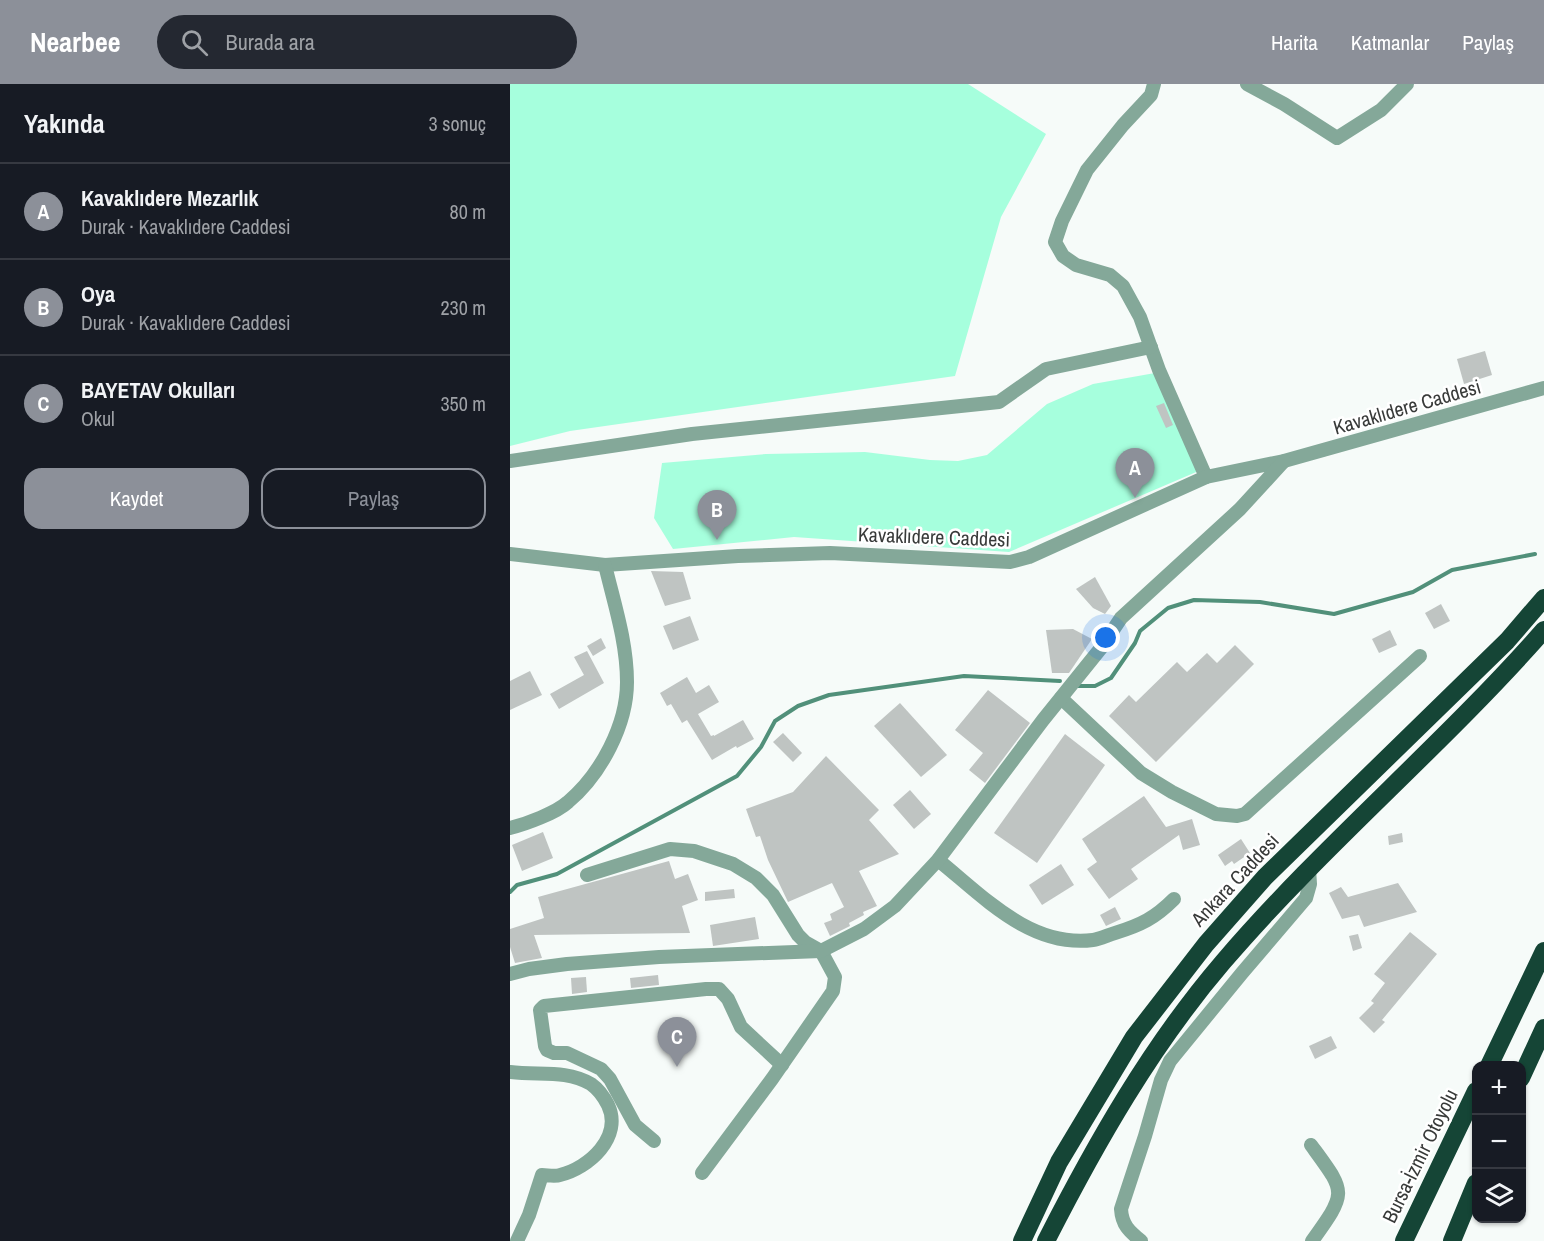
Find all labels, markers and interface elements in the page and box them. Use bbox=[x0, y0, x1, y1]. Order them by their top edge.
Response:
search box bbox=[157, 15, 577, 69]
text: Nearbee bbox=[30, 23, 121, 61]
icon: search bbox=[178, 26, 211, 59]
text: Burada ara bbox=[226, 27, 315, 57]
text: Harita bbox=[1271, 28, 1318, 57]
text: Katmanlar bbox=[1351, 28, 1429, 57]
text: Paylaş bbox=[1462, 28, 1514, 57]
text: Yakında bbox=[24, 106, 105, 141]
text: 3 sonuç bbox=[429, 110, 486, 137]
text: Kavaklıdere Mezarlık bbox=[81, 183, 259, 213]
text: A bbox=[38, 198, 49, 225]
text: 80 m bbox=[450, 198, 486, 225]
text: Durak · Kavaklıdere Caddesi bbox=[81, 213, 291, 240]
text: Oya bbox=[81, 279, 115, 309]
text: B bbox=[38, 294, 49, 321]
text: 230 m bbox=[440, 294, 486, 321]
text: Durak · Kavaklıdere Caddesi bbox=[81, 309, 291, 336]
street label: Kavaklıdere Caddesi bbox=[1330, 373, 1484, 440]
text: BAYETAV Okulları bbox=[81, 375, 235, 405]
text: C bbox=[38, 390, 49, 417]
text: 350 m bbox=[440, 390, 486, 417]
text: Okul bbox=[81, 405, 115, 432]
pin: A bbox=[1116, 448, 1154, 498]
button: Kaydet bbox=[24, 468, 249, 529]
button: Paylaş bbox=[261, 468, 486, 529]
pin: B bbox=[698, 490, 736, 540]
street label: Kavaklıdere Caddesi bbox=[857, 520, 1011, 553]
your location bbox=[1091, 623, 1120, 652]
street label: Ankara Caddesi bbox=[1184, 827, 1285, 933]
pin: C bbox=[658, 1018, 696, 1067]
map controls bbox=[1472, 1061, 1526, 1223]
button: + bbox=[1472, 1061, 1526, 1115]
street label: Bursa-İzmir Otoyolu bbox=[1375, 1084, 1464, 1227]
button: − bbox=[1472, 1115, 1526, 1169]
button: layers bbox=[1472, 1169, 1526, 1223]

